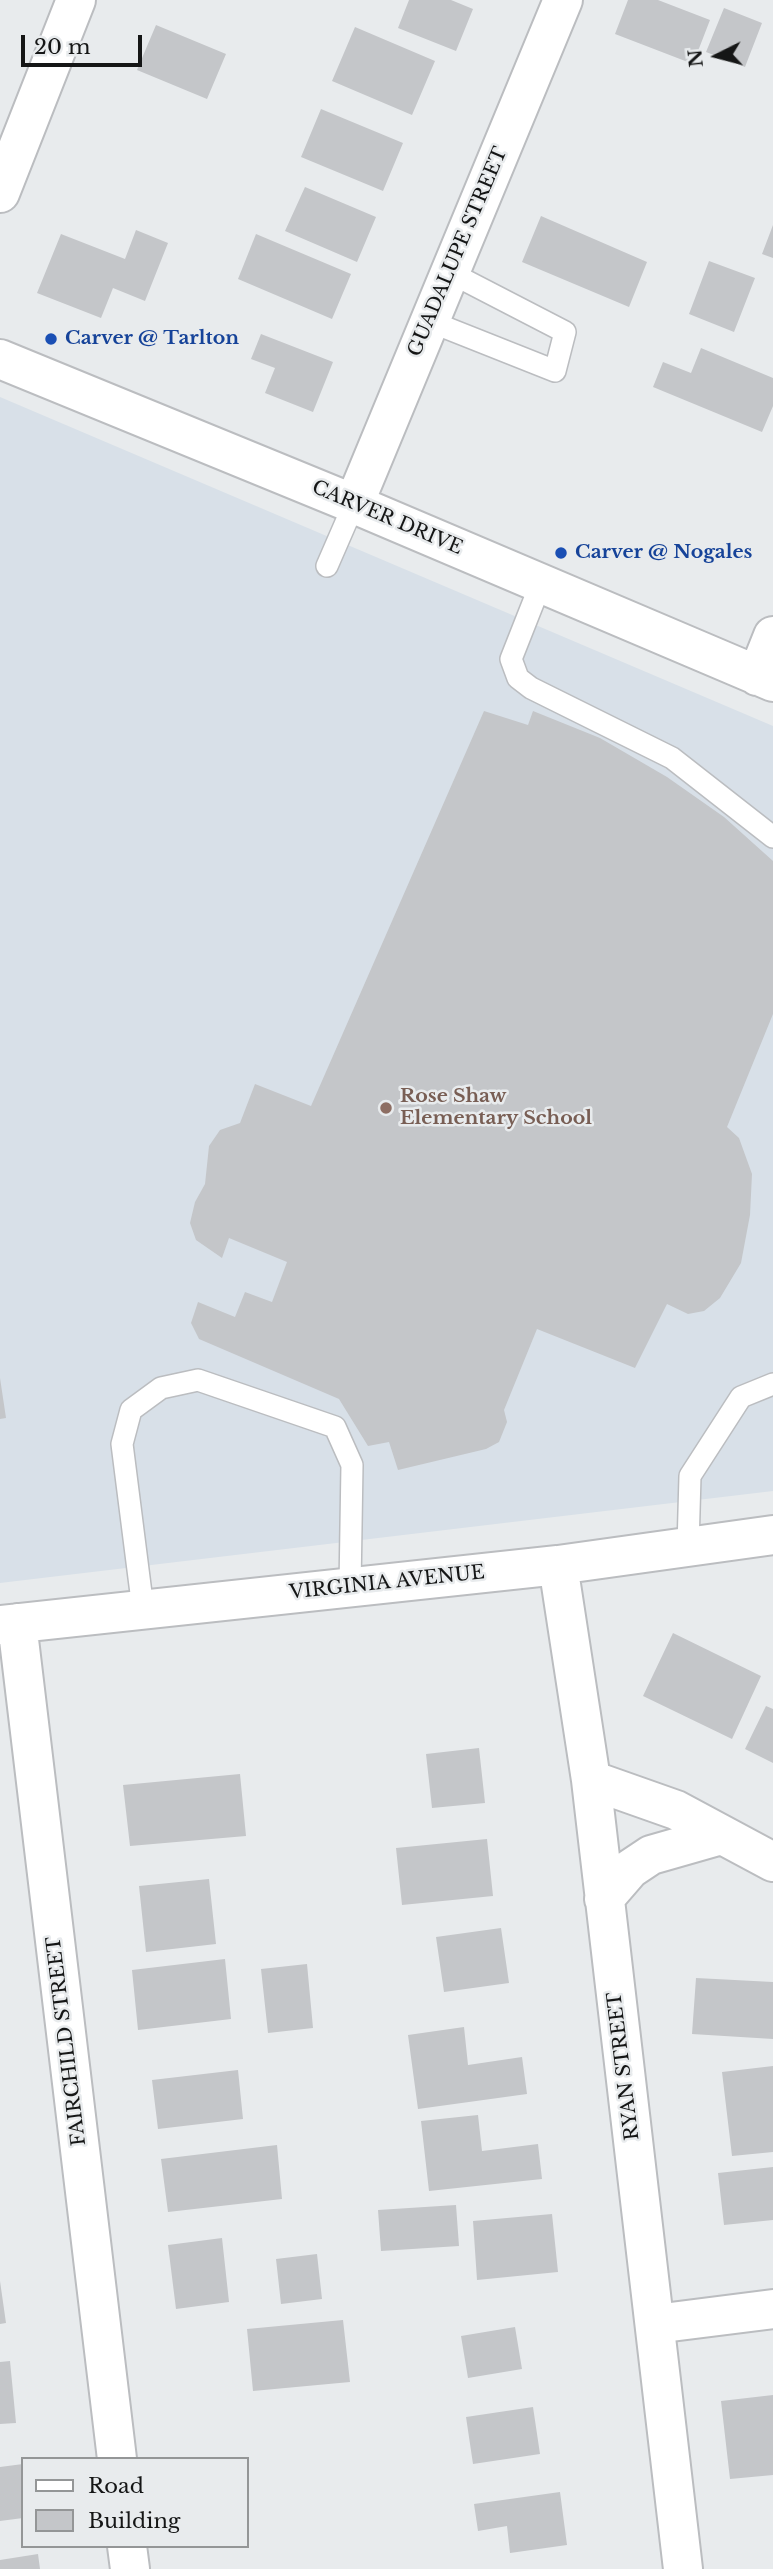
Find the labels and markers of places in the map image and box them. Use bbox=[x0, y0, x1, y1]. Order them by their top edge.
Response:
place label: Carver @ Tarlton bbox=[65, 328, 239, 350]
marker: Carver @ Tarlton bbox=[43, 331, 59, 347]
place label: Carver @ Nogales bbox=[575, 542, 752, 564]
marker: Carver @ Nogales bbox=[553, 545, 569, 561]
place label: Rose Shaw Elementary School bbox=[400, 1086, 592, 1130]
marker: Rose Shaw Elementary School bbox=[378, 1100, 394, 1116]

